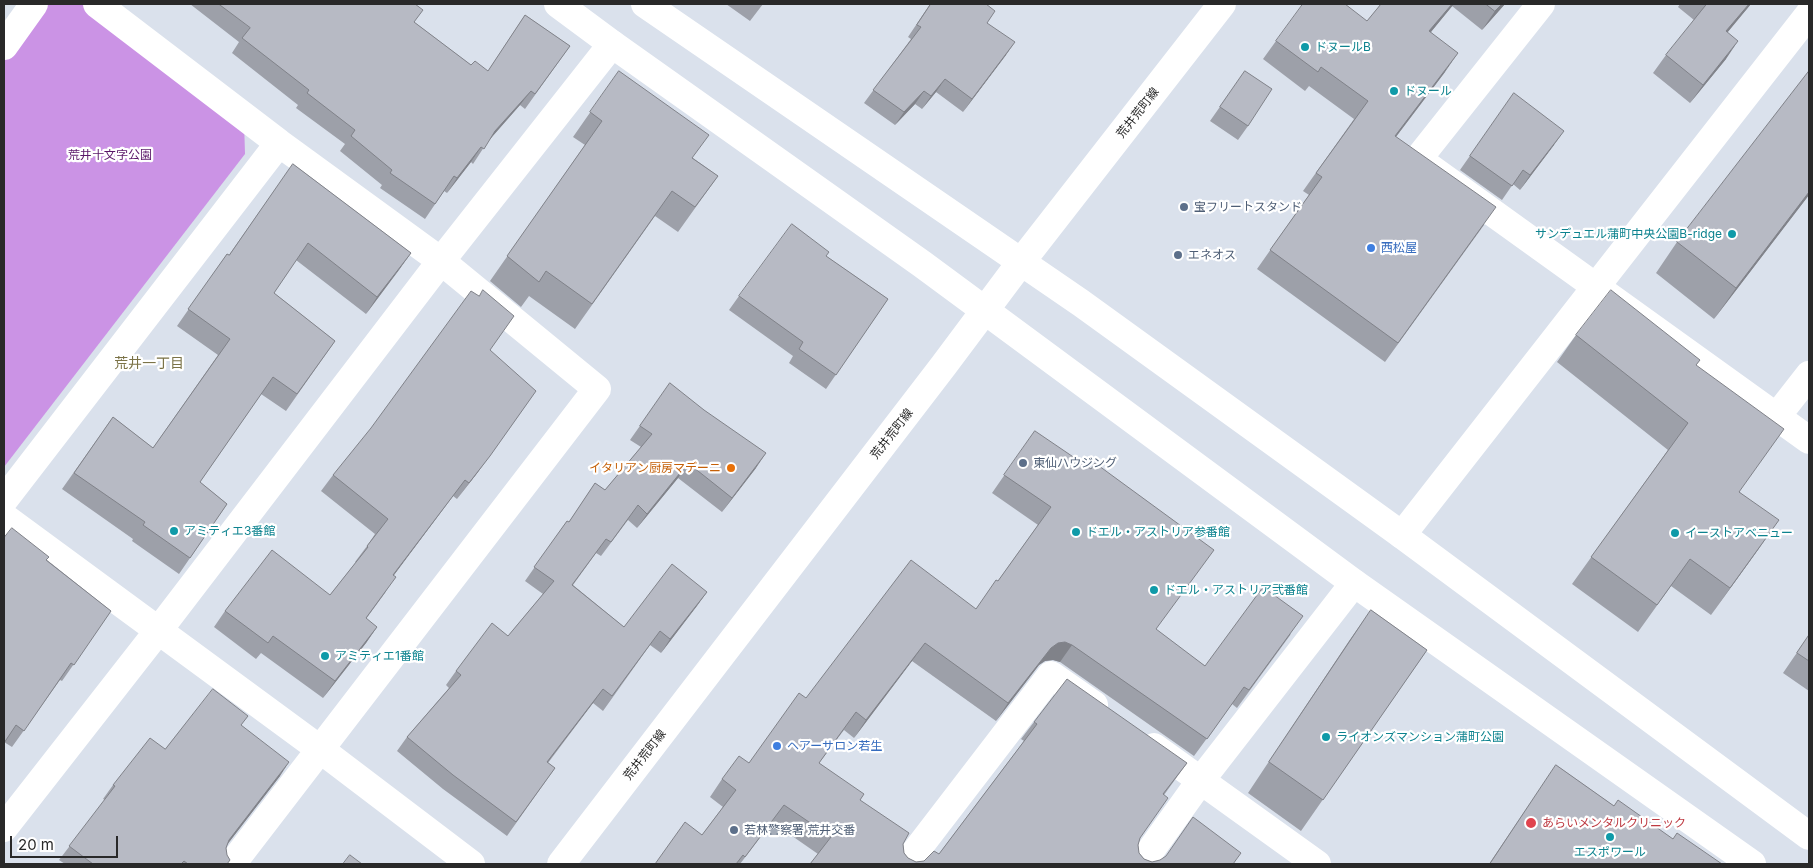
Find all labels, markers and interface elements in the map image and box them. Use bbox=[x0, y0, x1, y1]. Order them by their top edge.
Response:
place label: ドヌールB bbox=[1315, 40, 1371, 54]
marker: ドヌールB bbox=[1299, 41, 1311, 53]
place label: ドヌール bbox=[1404, 84, 1452, 98]
street label: 荒井荒町線 bbox=[1114, 85, 1162, 141]
marker: ドヌール bbox=[1388, 85, 1400, 97]
park label: 荒井十文字公園 bbox=[68, 148, 152, 162]
place label: 宝フリートスタンド bbox=[1194, 200, 1302, 214]
marker: 宝フリートスタンド bbox=[1178, 201, 1190, 213]
place label: サンデュエル蒲町中央公園B-ridge bbox=[1535, 227, 1722, 241]
marker: サンデュエル蒲町中央公園B-ridge bbox=[1726, 228, 1738, 240]
place label: 西松屋 bbox=[1381, 241, 1417, 255]
marker: 西松屋 bbox=[1365, 242, 1377, 254]
place label: エネオス bbox=[1188, 248, 1236, 262]
marker: エネオス bbox=[1172, 249, 1184, 261]
district label: 荒井一丁目 bbox=[114, 356, 184, 372]
street label: 荒井荒町線 bbox=[868, 406, 916, 462]
place label: 東仙ハウジング bbox=[1033, 456, 1117, 470]
marker: 東仙ハウジング bbox=[1017, 457, 1029, 469]
place label: イタリアン厨房マデーニ bbox=[589, 461, 721, 475]
marker: イタリアン厨房マデーニ bbox=[725, 462, 737, 474]
place label: アミティエ3番館 bbox=[184, 524, 275, 538]
marker: アミティエ3番館 bbox=[168, 525, 180, 537]
place label: ドエル・アストリア参番館 bbox=[1086, 525, 1230, 539]
marker: ドエル・アストリア参番館 bbox=[1070, 526, 1082, 538]
place label: イーストアベニュー bbox=[1685, 526, 1793, 540]
marker: イーストアベニュー bbox=[1669, 527, 1681, 539]
place label: ドエル・アストリア弐番館 bbox=[1164, 583, 1308, 597]
marker: ドエル・アストリア弐番館 bbox=[1148, 584, 1160, 596]
place label: アミティエ1番館 bbox=[335, 649, 424, 663]
marker: アミティエ1番館 bbox=[319, 650, 331, 662]
street label: 荒井荒町線 bbox=[621, 727, 669, 783]
place label: ライオンズマンション蒲町公園 bbox=[1336, 730, 1504, 744]
marker: ライオンズマンション蒲町公園 bbox=[1320, 731, 1332, 743]
place label: ヘアーサロン若生 bbox=[787, 739, 882, 753]
marker: ヘアーサロン若生 bbox=[771, 740, 783, 752]
marker: あらいメンタルクリニック bbox=[1524, 816, 1538, 830]
place label: あらいメンタルクリニック bbox=[1542, 816, 1686, 830]
place label: 若林警察署 荒井交番 bbox=[744, 823, 855, 837]
marker: 若林警察署 荒井交番 bbox=[728, 824, 740, 836]
scale bar bbox=[12, 826, 120, 858]
marker: エスポワール bbox=[1604, 831, 1616, 843]
text: 20 m bbox=[18, 835, 54, 854]
place label: エスポワール bbox=[1574, 845, 1646, 859]

